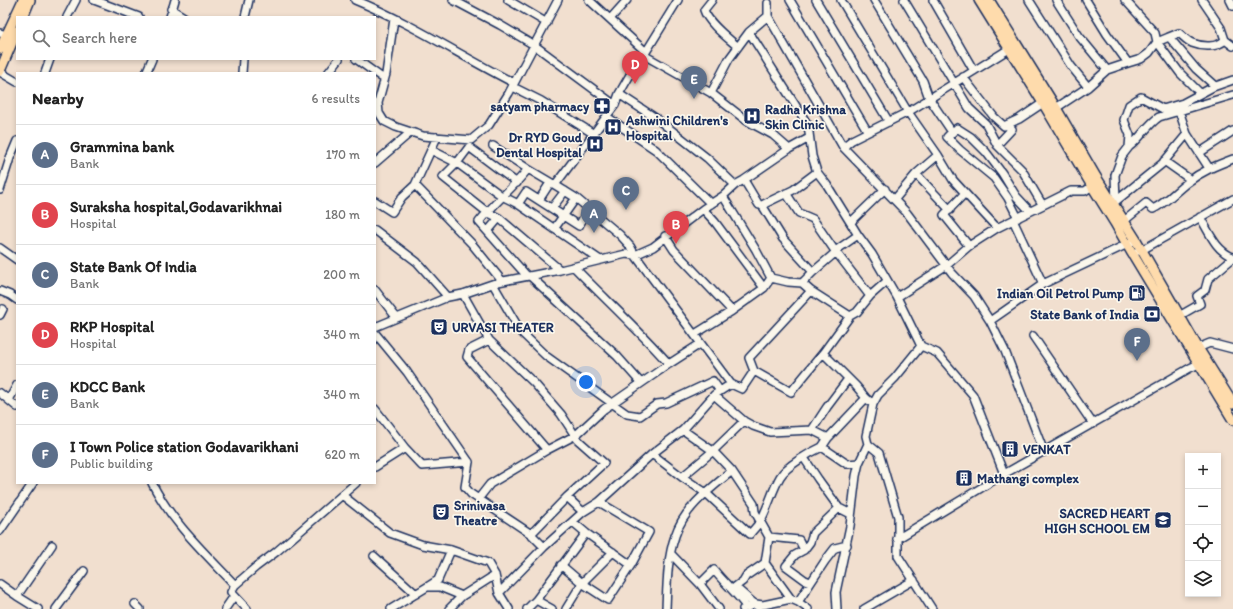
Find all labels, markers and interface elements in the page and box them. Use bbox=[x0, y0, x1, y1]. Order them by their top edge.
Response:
search box bbox=[16, 16, 376, 60]
icon: search bbox=[30, 27, 52, 49]
text: Search here bbox=[62, 29, 137, 47]
pin: D bbox=[622, 51, 648, 84]
pin: E bbox=[681, 66, 707, 99]
text: Nearby bbox=[32, 88, 84, 108]
text: 6 results bbox=[312, 91, 360, 106]
pharmacy icon: satyam pharmacy bbox=[592, 96, 612, 116]
place label: satyam pharmacy bbox=[491, 99, 590, 115]
place label: Radha Krishna Skin Clinic bbox=[765, 102, 846, 132]
hospital icon: Radha Krishna Skin Clinic bbox=[742, 106, 762, 126]
place label: Ashwini Children's Hospital bbox=[625, 113, 729, 144]
hospital icon: Ashwini Children's Hospital bbox=[603, 117, 623, 137]
place label: Dr RYD Goud Dental Hospital bbox=[496, 130, 583, 161]
hospital icon: Dr RYD Goud Dental Hospital bbox=[585, 134, 605, 154]
text: Grammina bank bbox=[70, 138, 174, 156]
text: A bbox=[41, 147, 49, 162]
text: 170 m bbox=[326, 147, 360, 162]
text: Bank bbox=[70, 156, 99, 171]
pin: C bbox=[613, 177, 639, 210]
text: Suraksha hospital,Godavarikhnai bbox=[70, 198, 282, 216]
pin: A bbox=[581, 200, 607, 233]
text: B bbox=[41, 207, 49, 222]
text: 180 m bbox=[325, 207, 360, 222]
pin: B bbox=[663, 211, 689, 244]
text: Hospital bbox=[70, 216, 117, 231]
text: State Bank Of India bbox=[70, 258, 197, 276]
text: C bbox=[41, 267, 49, 282]
text: 200 m bbox=[323, 267, 360, 282]
text: Bank bbox=[70, 276, 99, 291]
fuel station icon: Indian Oil Petrol Pump bbox=[1127, 283, 1147, 303]
place label: Indian Oil Petrol Pump bbox=[997, 286, 1124, 302]
bank icon: State Bank of India bbox=[1142, 304, 1162, 324]
place label: State Bank of India bbox=[1030, 307, 1139, 322]
theatre icon: URVASI THEATER bbox=[429, 317, 449, 337]
text: RKP Hospital bbox=[70, 318, 154, 336]
place label: URVASI THEATER bbox=[452, 320, 554, 335]
text: D bbox=[41, 327, 49, 342]
text: 340 m bbox=[323, 327, 360, 342]
pin: F bbox=[1124, 328, 1150, 361]
text: Hospital bbox=[70, 336, 117, 351]
your location bbox=[576, 372, 596, 392]
text: KDCC Bank bbox=[70, 378, 145, 396]
text: E bbox=[41, 387, 49, 402]
text: 340 m bbox=[323, 387, 360, 402]
text: Bank bbox=[70, 396, 99, 411]
text: I Town Police station Godavarikhani bbox=[70, 438, 299, 456]
building icon: VENKAT bbox=[1000, 439, 1020, 459]
place label: VENKAT bbox=[1023, 442, 1071, 457]
text: F bbox=[42, 447, 48, 462]
text: 620 m bbox=[324, 447, 360, 462]
map controls bbox=[1185, 453, 1221, 597]
button: + bbox=[1185, 453, 1221, 489]
text: Public building bbox=[70, 456, 153, 471]
building icon: Mathangi complex bbox=[954, 468, 974, 488]
place label: Mathangi complex bbox=[977, 471, 1079, 487]
button: − bbox=[1185, 489, 1221, 525]
place label: Srinivasa Theatre bbox=[453, 498, 506, 528]
theatre icon: Srinivasa Theatre bbox=[431, 502, 451, 522]
place label: SACRED HEART HIGH SCHOOL EM bbox=[1045, 506, 1151, 536]
school or university icon: SACRED HEART HIGH SCHOOL EM bbox=[1153, 510, 1173, 530]
button: locate bbox=[1185, 525, 1221, 561]
button: layers bbox=[1185, 561, 1221, 597]

